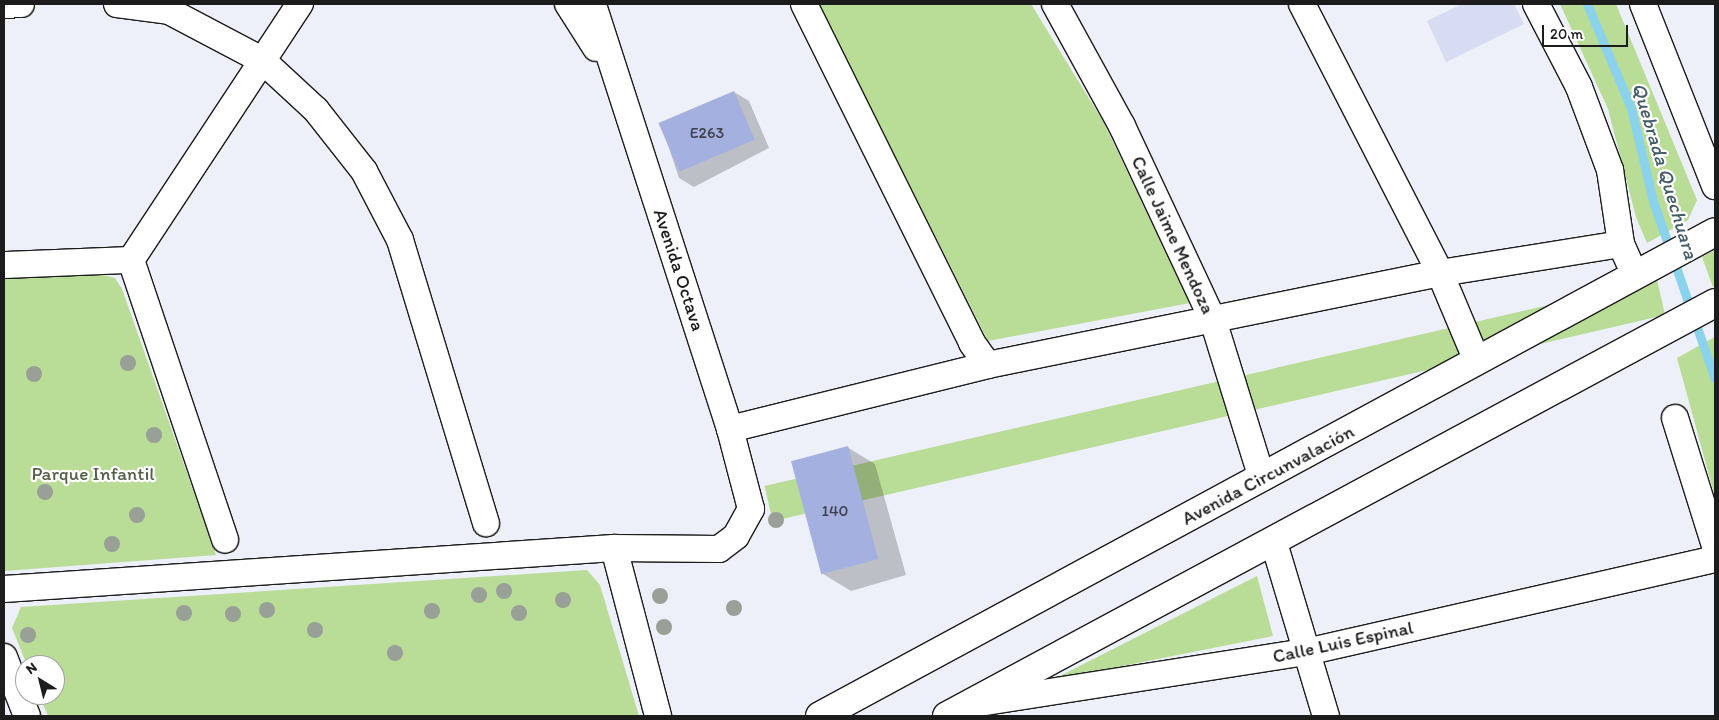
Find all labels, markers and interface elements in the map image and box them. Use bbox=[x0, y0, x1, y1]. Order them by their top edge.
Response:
scale bar bbox=[1544, 15, 1630, 47]
text: 20 m bbox=[1550, 25, 1583, 43]
water label: Quebrada Quechuara bbox=[1627, 80, 1703, 262]
house number: E263 bbox=[690, 123, 724, 143]
street label: Calle Jaime Mendoza bbox=[1126, 152, 1220, 318]
street label: Avenida Octava bbox=[649, 206, 709, 334]
street label: Avenida Circunvalación bbox=[1178, 420, 1358, 530]
park label: Parque Infantil bbox=[31, 463, 155, 485]
house number: 140 bbox=[822, 501, 848, 521]
street label: Calle Luis Espinal bbox=[1271, 616, 1415, 668]
north arrow bbox=[15, 655, 65, 705]
text: N bbox=[23, 659, 40, 678]

